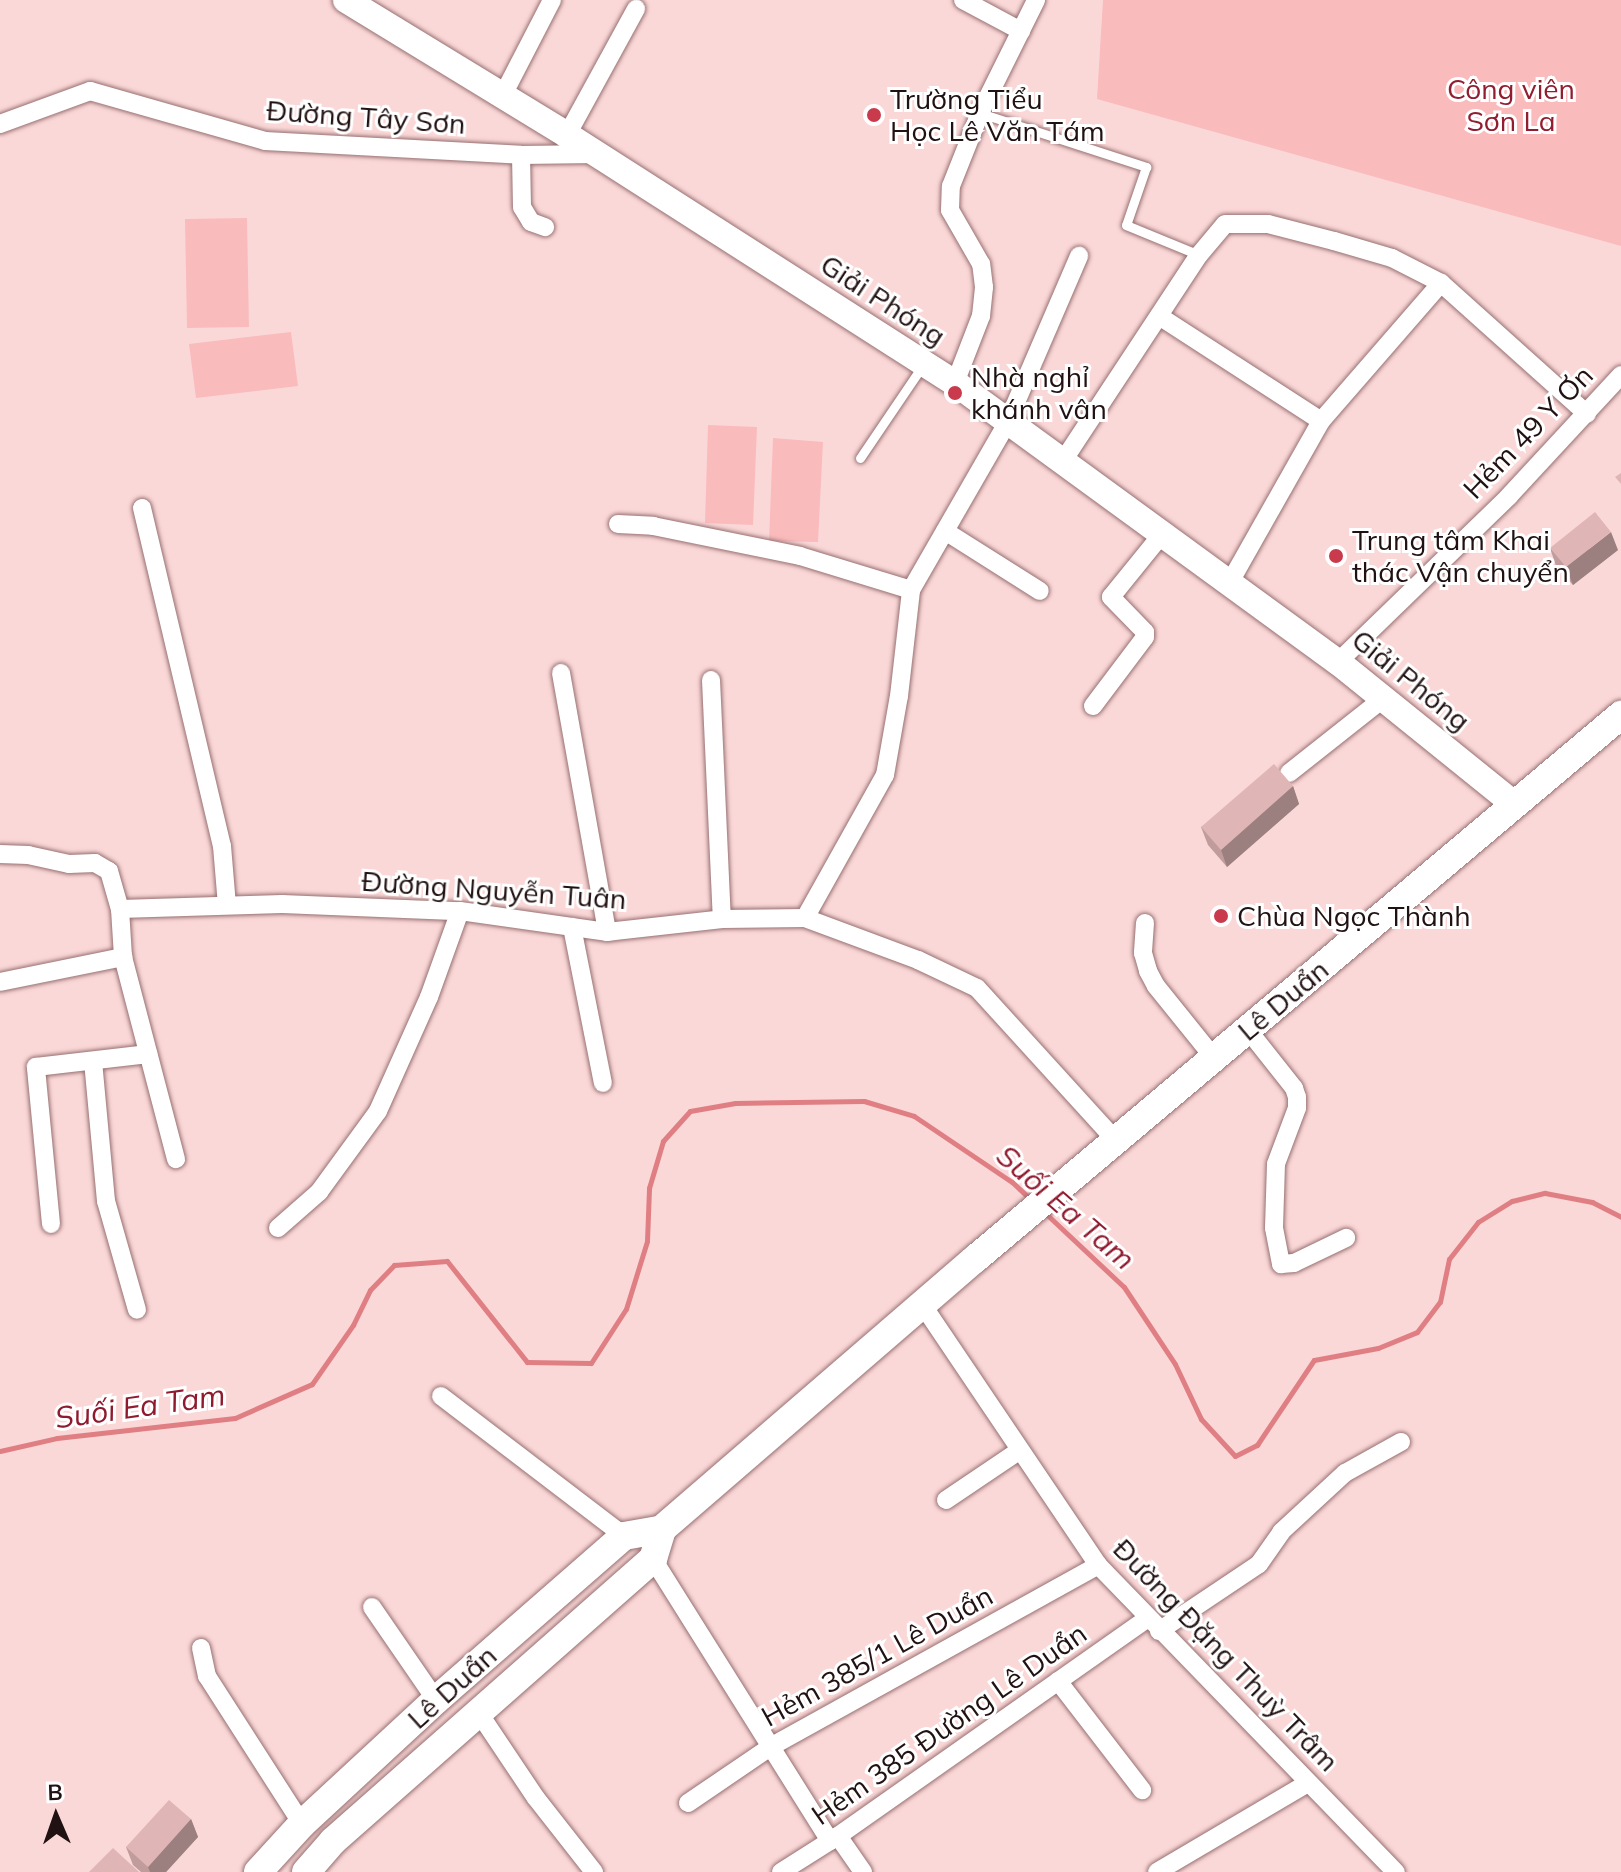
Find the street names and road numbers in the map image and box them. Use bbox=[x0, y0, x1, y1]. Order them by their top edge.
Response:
street label: Đường Tây Sơn bbox=[265, 93, 467, 141]
street label: Giải Phóng bbox=[814, 247, 952, 353]
street label: Hẻm 49 Y Ơn bbox=[1456, 359, 1600, 505]
street label: Giải Phóng bbox=[1345, 622, 1477, 738]
street label: Đường Nguyễn Tuân bbox=[360, 864, 628, 916]
street label: Lê Duẩn bbox=[1231, 952, 1335, 1048]
street label: Đường Đặng Thuỳ Trâm bbox=[1106, 1532, 1346, 1778]
street label: Hẻm 385/1 Lê Duẩn bbox=[756, 1579, 998, 1733]
street label: Hẻm 385 Đường Lê Duẩn bbox=[805, 1616, 1093, 1832]
street label: Lê Duẩn bbox=[401, 1638, 503, 1736]

